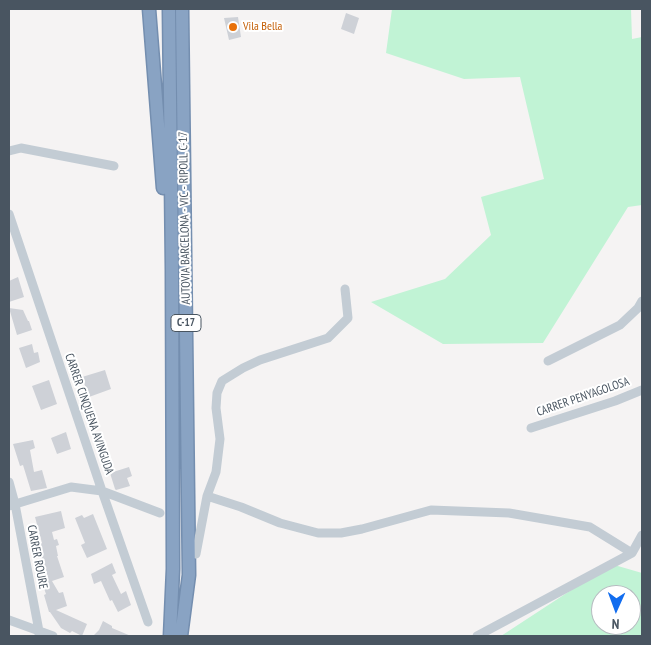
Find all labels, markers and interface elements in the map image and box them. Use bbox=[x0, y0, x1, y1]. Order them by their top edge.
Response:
place label: Vila Bella bbox=[243, 20, 282, 34]
marker: Vila Bella bbox=[227, 21, 239, 33]
street label: AUTOVIA BARCELONA - VIC - RIPOLL C-17 bbox=[176, 131, 194, 305]
road number: C-17 bbox=[171, 314, 201, 332]
street label: CARRER CINQUENA AVINGUDA bbox=[61, 352, 117, 476]
street label: CARRER PENYAGOLOSA bbox=[535, 374, 631, 420]
street label: CARRER ROURE bbox=[24, 524, 50, 590]
north arrow bbox=[591, 585, 641, 635]
text: N bbox=[611, 615, 620, 633]

